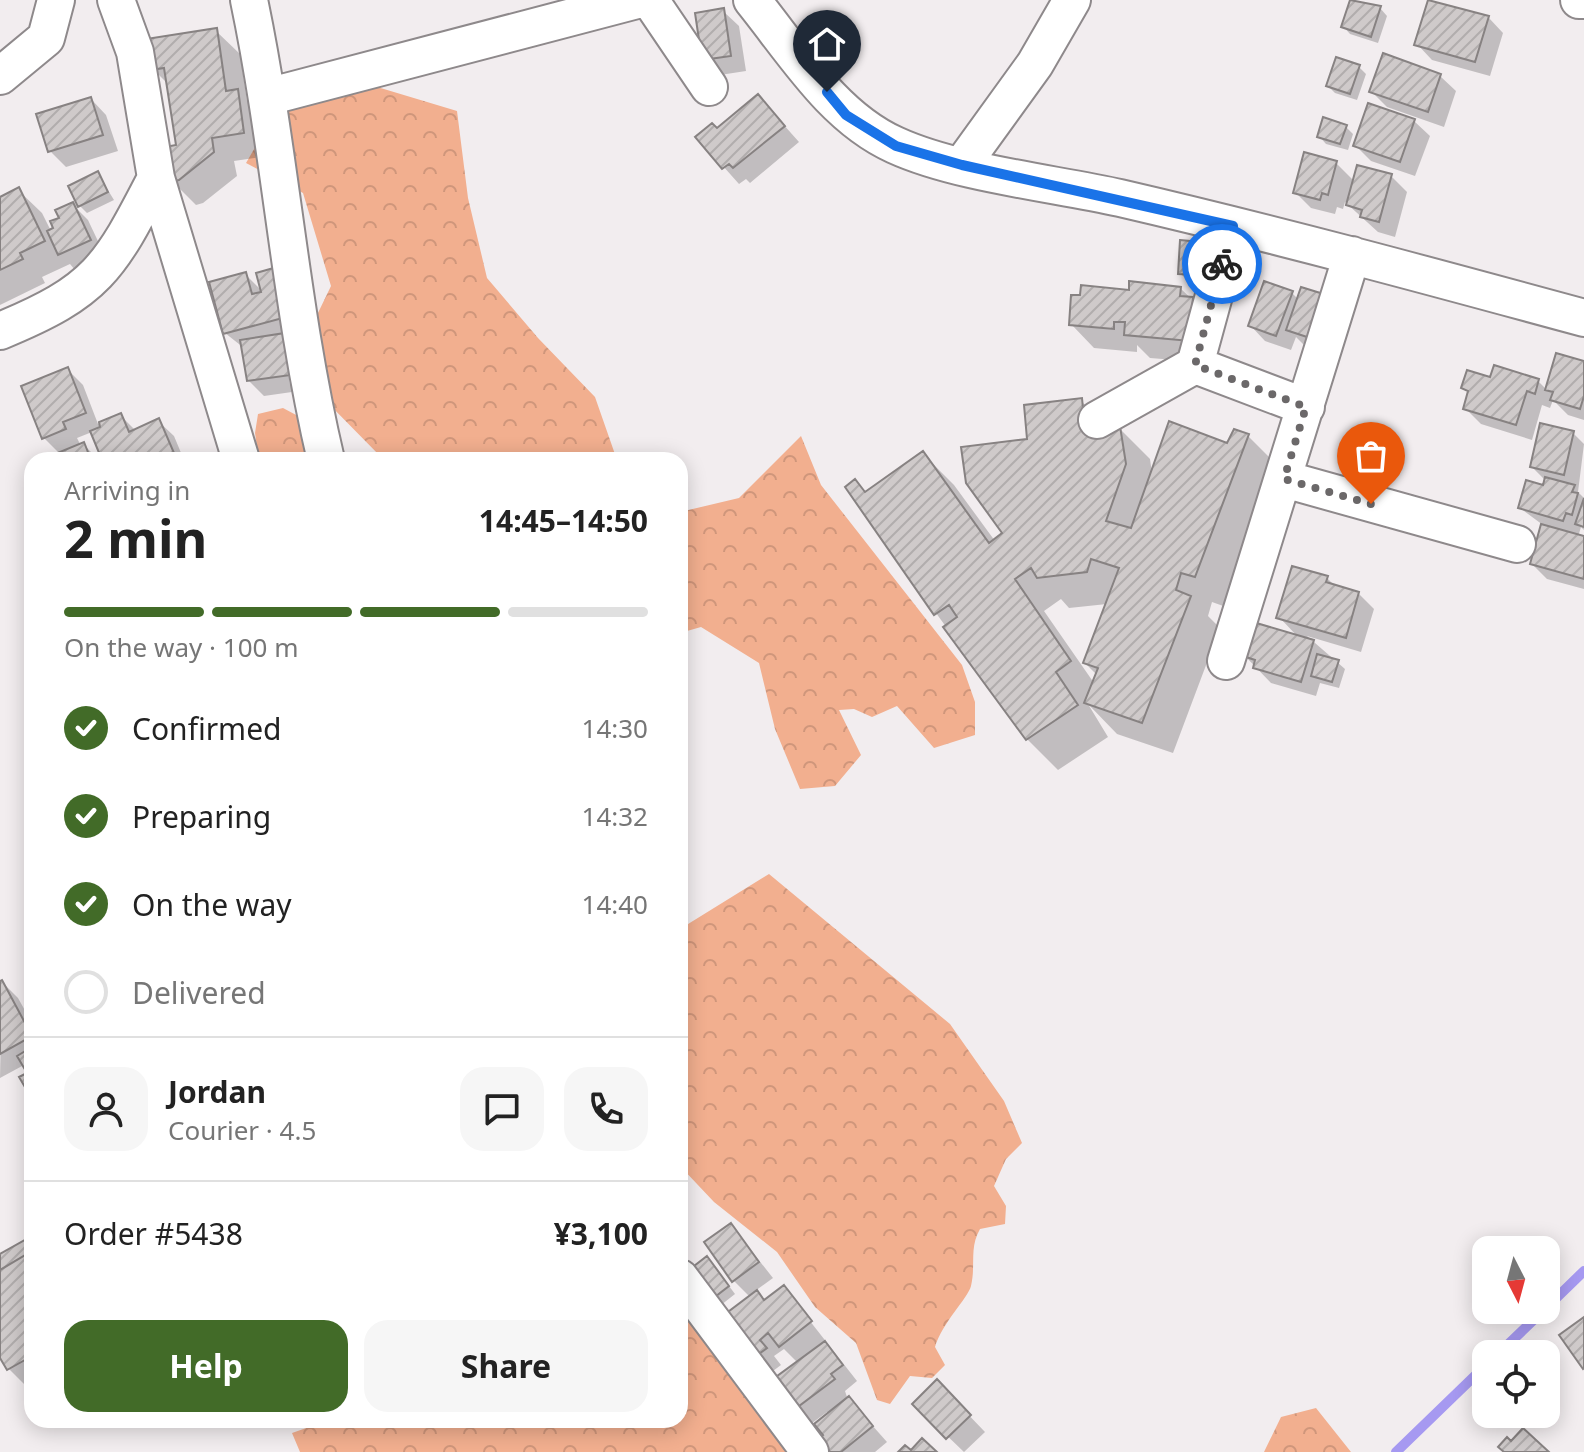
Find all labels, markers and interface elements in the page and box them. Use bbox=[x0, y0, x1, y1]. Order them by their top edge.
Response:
pin bbox=[793, 10, 861, 92]
icon: home bbox=[805, 22, 849, 66]
courier bbox=[1182, 224, 1262, 304]
icon: bike bbox=[1200, 242, 1244, 286]
pin bbox=[1337, 422, 1405, 504]
icon: bag bbox=[1349, 434, 1393, 478]
text: Arriving in bbox=[64, 472, 190, 508]
text: 14:45–14:50 bbox=[479, 500, 648, 541]
text: 2 min bbox=[64, 502, 207, 573]
text: On the way · 100 m bbox=[64, 629, 298, 665]
icon: check bbox=[64, 706, 108, 750]
text: Confirmed bbox=[132, 708, 282, 749]
text: 14:30 bbox=[582, 710, 648, 746]
icon: check bbox=[64, 794, 108, 838]
text: Preparing bbox=[132, 796, 271, 837]
text: 14:32 bbox=[582, 798, 648, 834]
icon: check bbox=[64, 882, 108, 926]
text: On the way bbox=[132, 884, 292, 925]
text: 14:40 bbox=[582, 886, 648, 922]
text: Delivered bbox=[132, 972, 266, 1013]
button: person bbox=[64, 1067, 148, 1151]
button: chat bbox=[460, 1067, 544, 1151]
button: phone bbox=[564, 1067, 648, 1151]
text: Jordan bbox=[168, 1071, 266, 1112]
text: Courier · 4.5 bbox=[168, 1112, 316, 1148]
text: Order #5438 bbox=[64, 1213, 243, 1254]
text: ¥3,100 bbox=[554, 1213, 648, 1254]
north arrow bbox=[1472, 1236, 1560, 1324]
map controls bbox=[1472, 1236, 1560, 1428]
button: Help bbox=[64, 1320, 348, 1412]
button: Share bbox=[364, 1320, 648, 1412]
button: locate bbox=[1472, 1340, 1560, 1428]

